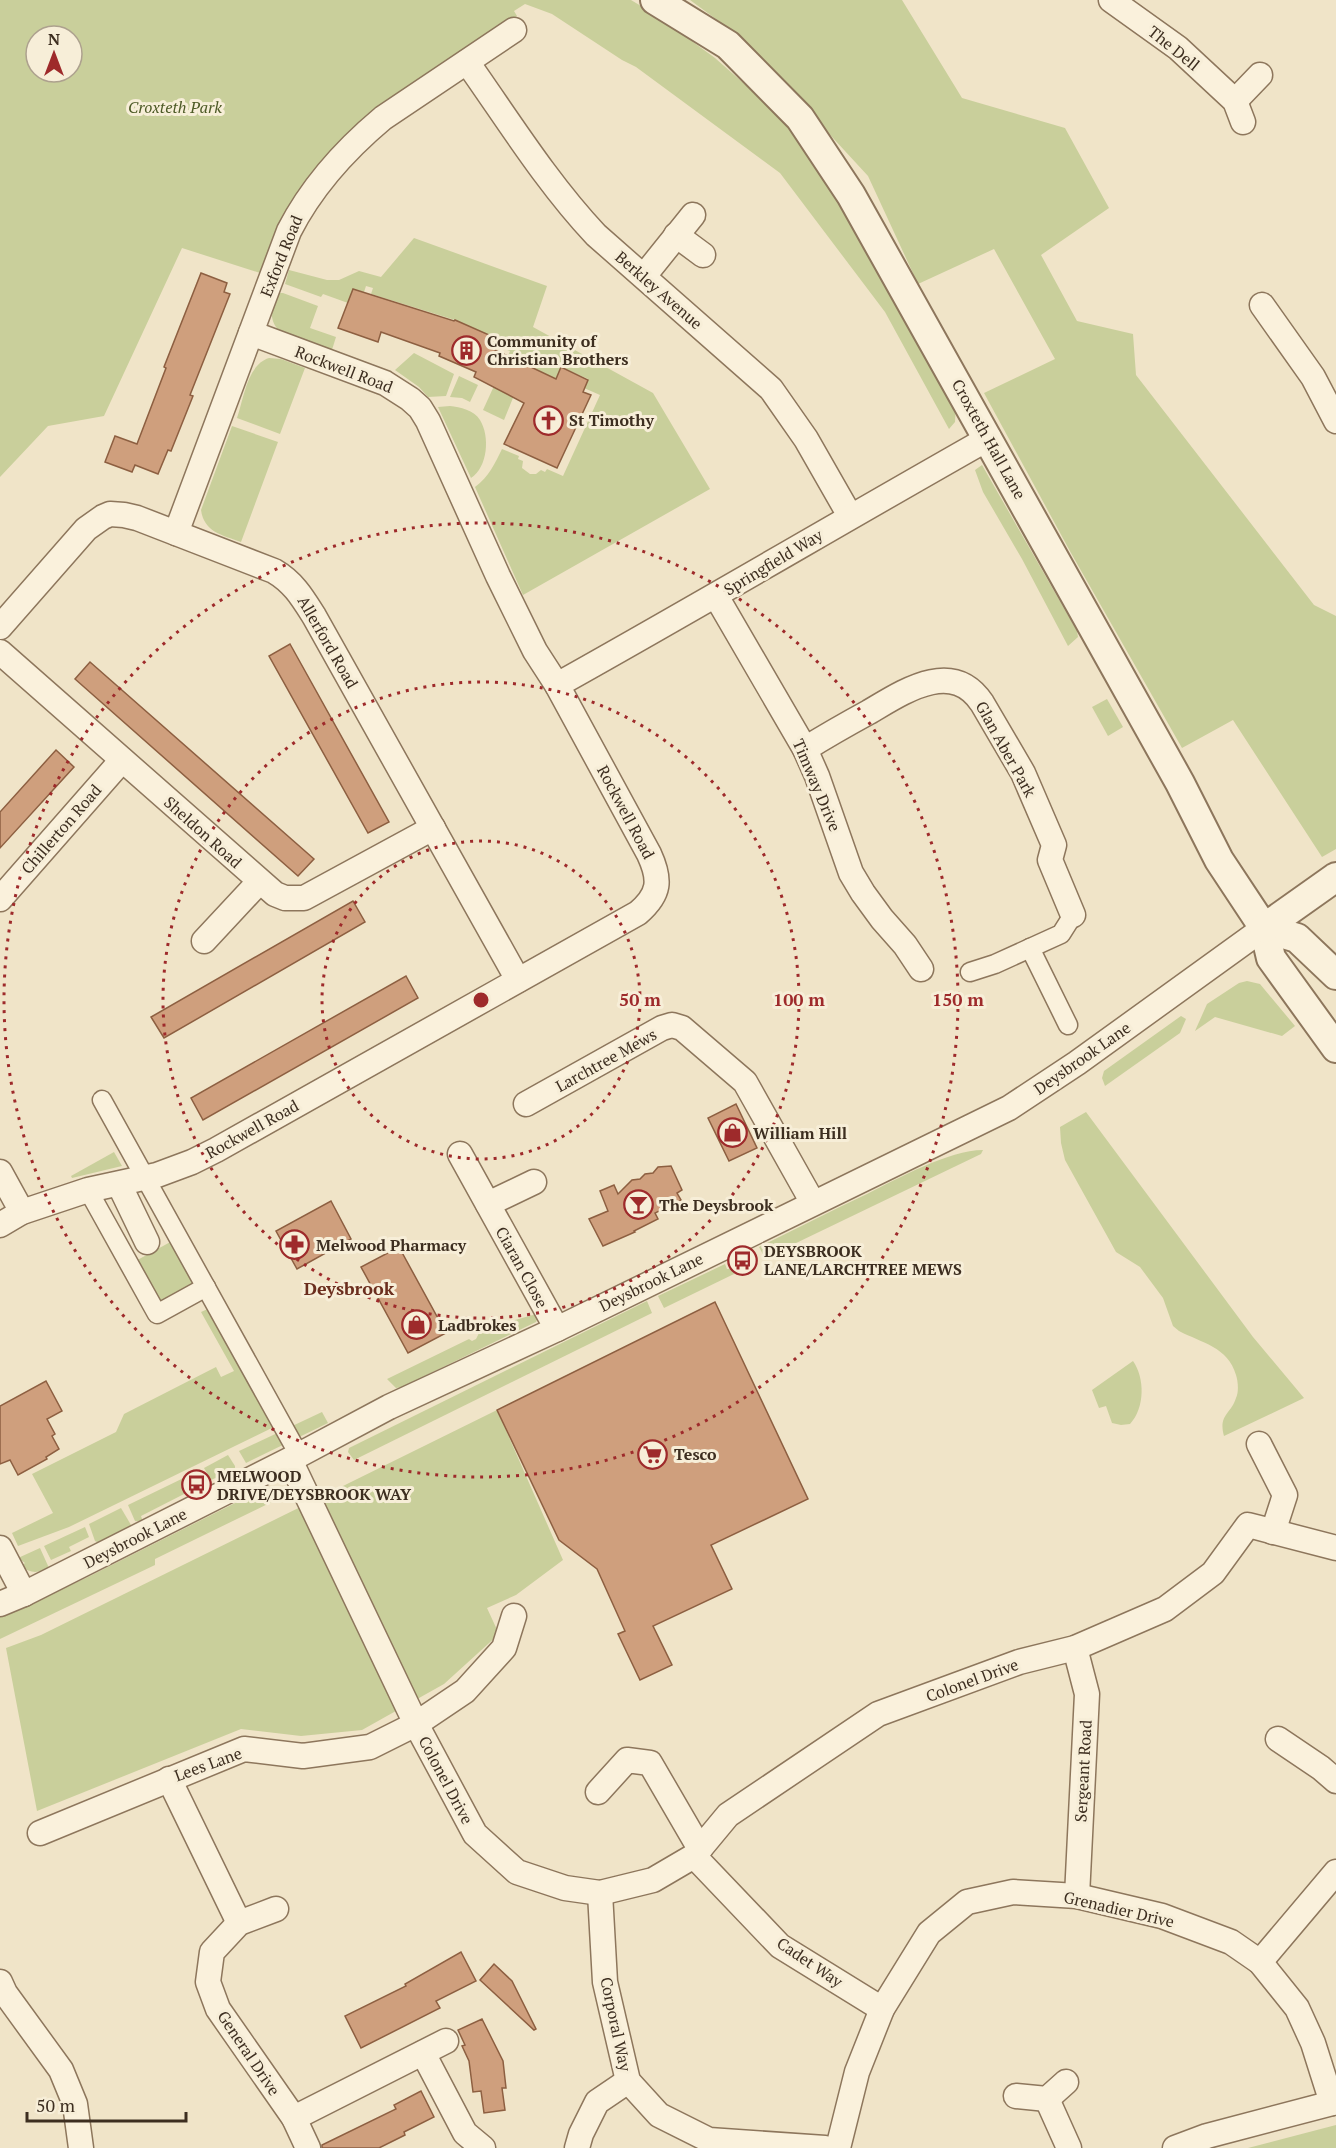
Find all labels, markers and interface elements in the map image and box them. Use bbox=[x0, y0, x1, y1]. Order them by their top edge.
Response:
street label: The Dell bbox=[1144, 20, 1204, 76]
north arrow bbox=[24, 24, 84, 84]
text: N bbox=[48, 28, 60, 50]
park label: Croxteth Park bbox=[128, 96, 222, 118]
street label: Exford Road bbox=[255, 212, 307, 300]
street label: Berkley Avenue bbox=[611, 246, 707, 334]
place label: Community of Christian Brothers bbox=[487, 330, 628, 370]
building icon: Community of Christian Brothers bbox=[450, 334, 482, 366]
street label: Rockwell Road bbox=[292, 340, 396, 398]
street label: Croxteth Hall Lane bbox=[947, 375, 1031, 503]
church icon: St Timothy bbox=[532, 404, 564, 436]
place label: St Timothy bbox=[569, 409, 654, 431]
street label: Springfield Way bbox=[719, 523, 827, 600]
street label: Allerford Road bbox=[293, 592, 363, 692]
street label: Glan Aber Park bbox=[971, 697, 1042, 802]
street label: Timway Drive bbox=[788, 735, 846, 835]
street label: Rockwell Road bbox=[592, 761, 660, 863]
street label: Chillerton Road bbox=[16, 779, 106, 879]
street label: Sheldon Road bbox=[159, 791, 247, 873]
text: 50 m bbox=[619, 987, 661, 1011]
text: 100 m bbox=[773, 987, 825, 1011]
text: 150 m bbox=[932, 987, 984, 1011]
centre of rings bbox=[471, 990, 491, 1010]
street label: Deysbrook Lane bbox=[1029, 1017, 1135, 1099]
street label: Larchtree Mews bbox=[552, 1023, 661, 1097]
street label: Rockwell Road bbox=[202, 1094, 303, 1164]
shop icon: William Hill bbox=[716, 1117, 748, 1149]
place label: William Hill bbox=[753, 1122, 847, 1144]
bar icon: The Deysbrook bbox=[622, 1189, 654, 1221]
place label: The Deysbrook bbox=[659, 1194, 774, 1216]
street label: Ciaran Close bbox=[491, 1222, 553, 1312]
pharmacy icon: Melwood Pharmacy bbox=[279, 1229, 311, 1261]
place label: Melwood Pharmacy bbox=[316, 1234, 467, 1256]
place label: DEYSBROOK LANE/LARCHTREE MEWS bbox=[764, 1240, 962, 1280]
bus stop icon: DEYSBROOK LANE/LARCHTREE MEWS bbox=[727, 1244, 759, 1276]
street label: Deysbrook Lane bbox=[595, 1247, 707, 1317]
district label: Deysbrook bbox=[304, 1276, 395, 1300]
shop icon: Ladbrokes bbox=[401, 1309, 433, 1341]
place label: Ladbrokes bbox=[438, 1314, 517, 1336]
supermarket icon: Tesco bbox=[637, 1438, 669, 1470]
place label: Tesco bbox=[674, 1443, 717, 1465]
place label: MELWOOD DRIVE/DEYSBROOK WAY bbox=[217, 1465, 412, 1505]
bus stop icon: MELWOOD DRIVE/DEYSBROOK WAY bbox=[180, 1469, 212, 1501]
street label: Deysbrook Lane bbox=[80, 1502, 190, 1574]
street label: Colonel Drive bbox=[923, 1653, 1021, 1707]
street label: Sergeant Road bbox=[1069, 1719, 1097, 1823]
street label: Colonel Drive bbox=[414, 1732, 478, 1828]
street label: Lees Lane bbox=[171, 1742, 245, 1786]
street label: Grenadier Drive bbox=[1062, 1886, 1176, 1932]
street label: Cadet Way bbox=[773, 1932, 848, 1993]
street label: Corporal Way bbox=[595, 1975, 637, 2074]
street label: General Drive bbox=[213, 2006, 285, 2100]
scale bar bbox=[27, 2085, 186, 2123]
text: 50 m bbox=[36, 2093, 76, 2117]

